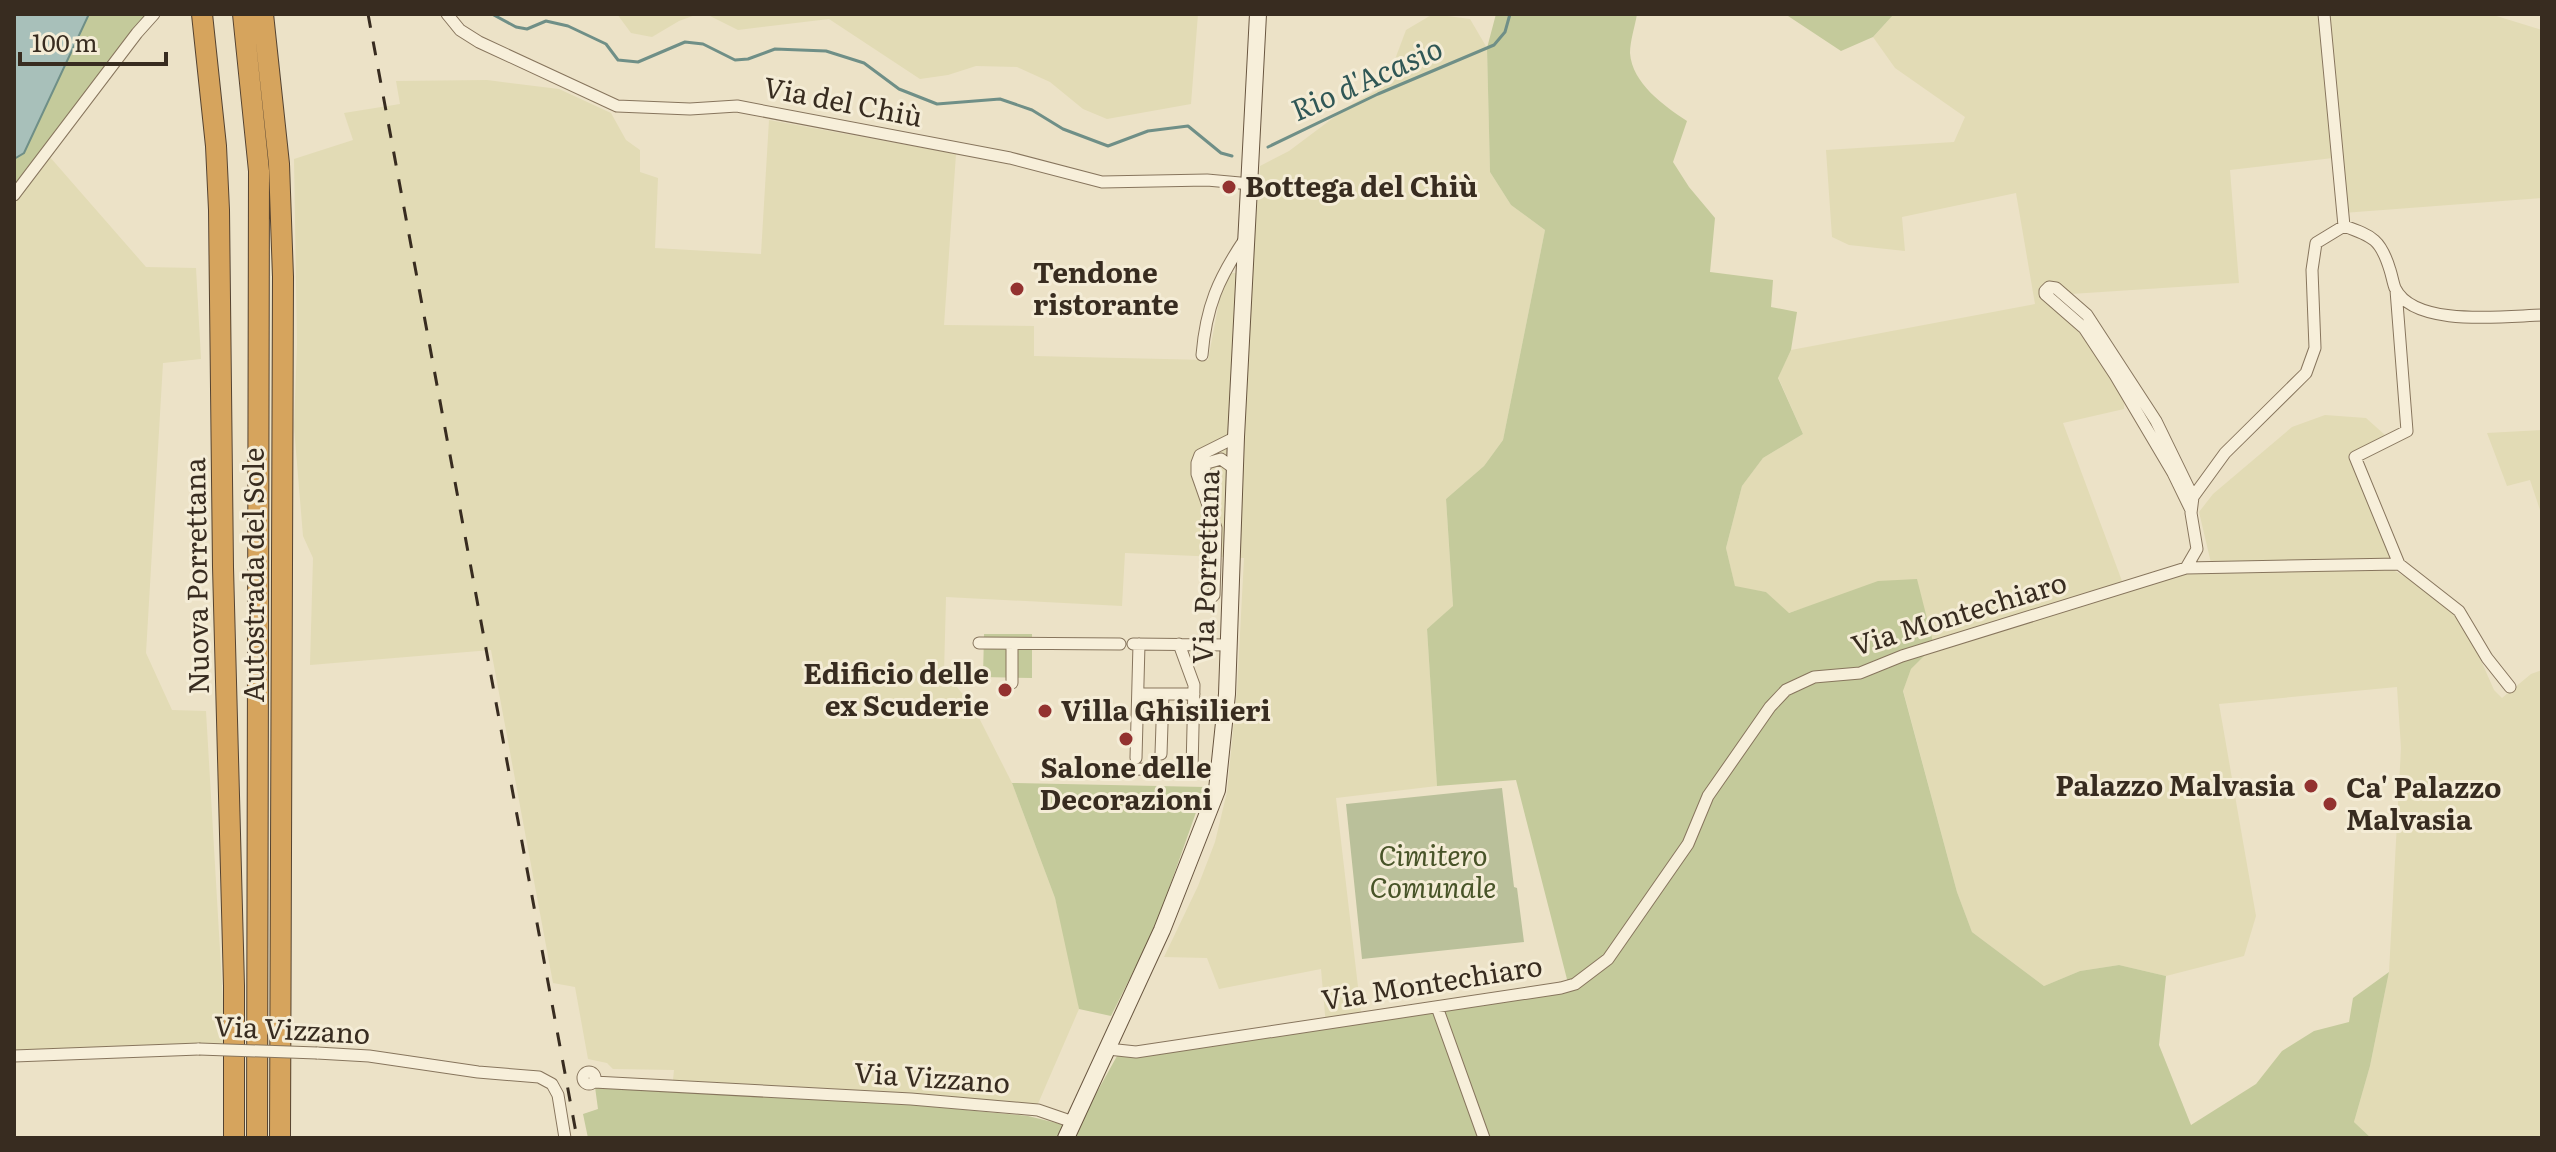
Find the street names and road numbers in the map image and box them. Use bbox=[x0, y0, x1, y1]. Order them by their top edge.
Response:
street label: Via del Chiù bbox=[760, 64, 926, 136]
street label: Autostrada del Sole bbox=[231, 448, 273, 702]
street label: Nuova Porrettana bbox=[172, 457, 218, 695]
street label: Via Porrettana bbox=[1180, 469, 1228, 665]
street label: Via Montechiaro bbox=[1846, 559, 2071, 665]
street label: Via Montechiaro bbox=[1318, 943, 1545, 1019]
street label: Via Vizzano bbox=[213, 1003, 371, 1053]
street label: Via Vizzano bbox=[853, 1050, 1012, 1102]

